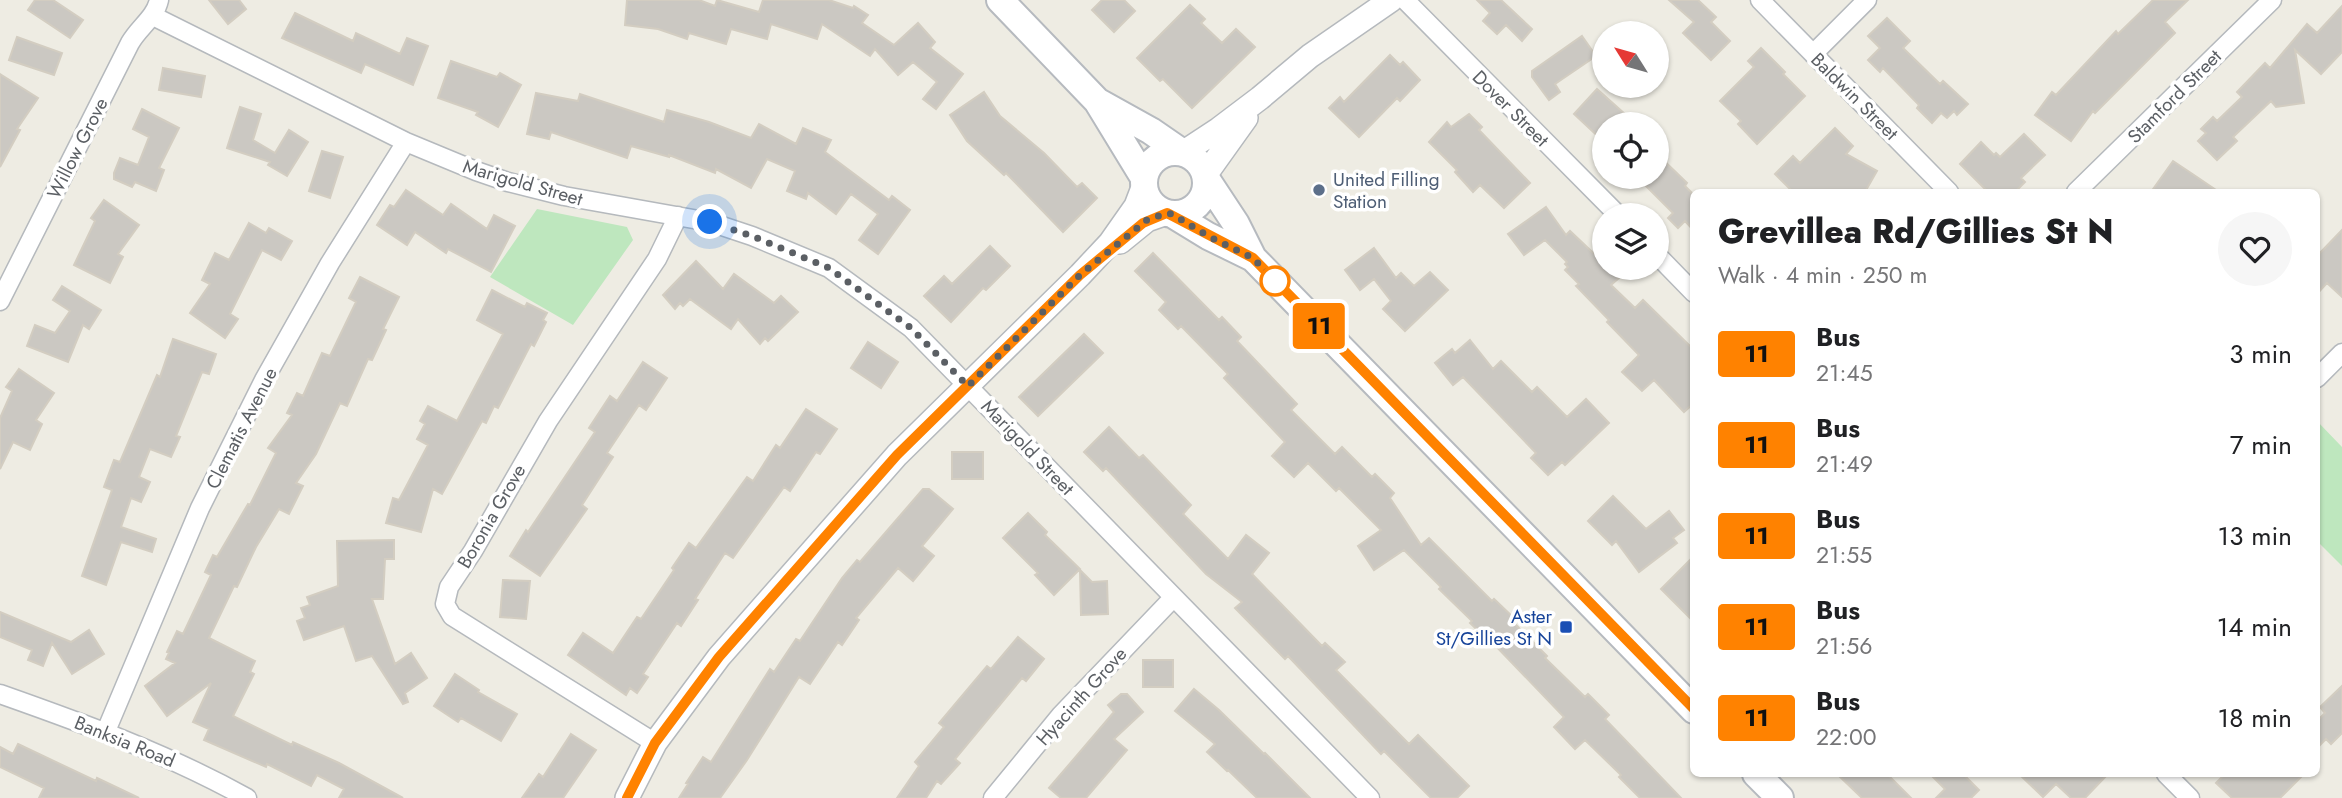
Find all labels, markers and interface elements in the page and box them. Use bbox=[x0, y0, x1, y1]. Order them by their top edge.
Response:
north arrow bbox=[1592, 21, 1670, 98]
map controls bbox=[1592, 21, 1669, 280]
street label: Stamford Street bbox=[2121, 43, 2228, 149]
street label: Baldwin Street bbox=[1805, 47, 1905, 146]
street label: Dover Street bbox=[1466, 64, 1555, 153]
street label: Willow Grove bbox=[40, 93, 115, 203]
button: locate bbox=[1592, 112, 1669, 189]
street label: Marigold Street bbox=[460, 152, 586, 213]
place label: United Filling Station bbox=[1333, 166, 1440, 215]
marker: United Filling Station bbox=[1311, 182, 1327, 198]
button: layers bbox=[1592, 203, 1669, 280]
your location bbox=[692, 204, 727, 239]
text: Grevillea Rd/Gillies St N bbox=[1718, 208, 2114, 255]
button: heart bbox=[2218, 212, 2292, 286]
text: Walk · 4 min · 250 m bbox=[1718, 258, 1927, 292]
unlabelled marker bbox=[1260, 266, 1290, 296]
line badge: 11 bbox=[1288, 303, 1350, 349]
text: 11 bbox=[1307, 308, 1331, 343]
text: Bus bbox=[1816, 318, 1860, 356]
text: 3 min bbox=[2229, 335, 2292, 373]
text: 11 bbox=[1744, 336, 1769, 371]
text: 21:45 bbox=[1816, 356, 1873, 390]
street label: Clematis Avenue bbox=[199, 363, 284, 494]
street label: Marigold Street bbox=[975, 394, 1081, 501]
text: Bus bbox=[1816, 409, 1860, 447]
text: 7 min bbox=[2230, 426, 2292, 464]
text: 11 bbox=[1744, 427, 1769, 462]
text: 21:49 bbox=[1816, 447, 1873, 481]
street label: Boronia Grove bbox=[451, 459, 532, 573]
text: Bus bbox=[1816, 500, 1860, 538]
text: 13 min bbox=[2218, 517, 2292, 555]
text: 11 bbox=[1744, 518, 1769, 553]
text: 21:55 bbox=[1816, 538, 1872, 572]
text: Bus bbox=[1816, 591, 1860, 629]
place label: Aster St/Gillies St N bbox=[1436, 603, 1552, 652]
text: 14 min bbox=[2217, 608, 2292, 646]
text: 11 bbox=[1744, 609, 1769, 644]
marker: Aster St/Gillies St N bbox=[1558, 619, 1574, 635]
text: 21:56 bbox=[1816, 629, 1873, 663]
street label: Hyacinth Grove bbox=[1030, 641, 1133, 752]
text: Bus bbox=[1816, 682, 1860, 720]
text: 18 min bbox=[2218, 699, 2292, 737]
text: 11 bbox=[1744, 700, 1769, 735]
street label: Banksia Road bbox=[70, 709, 179, 774]
text: 22:00 bbox=[1816, 720, 1877, 754]

